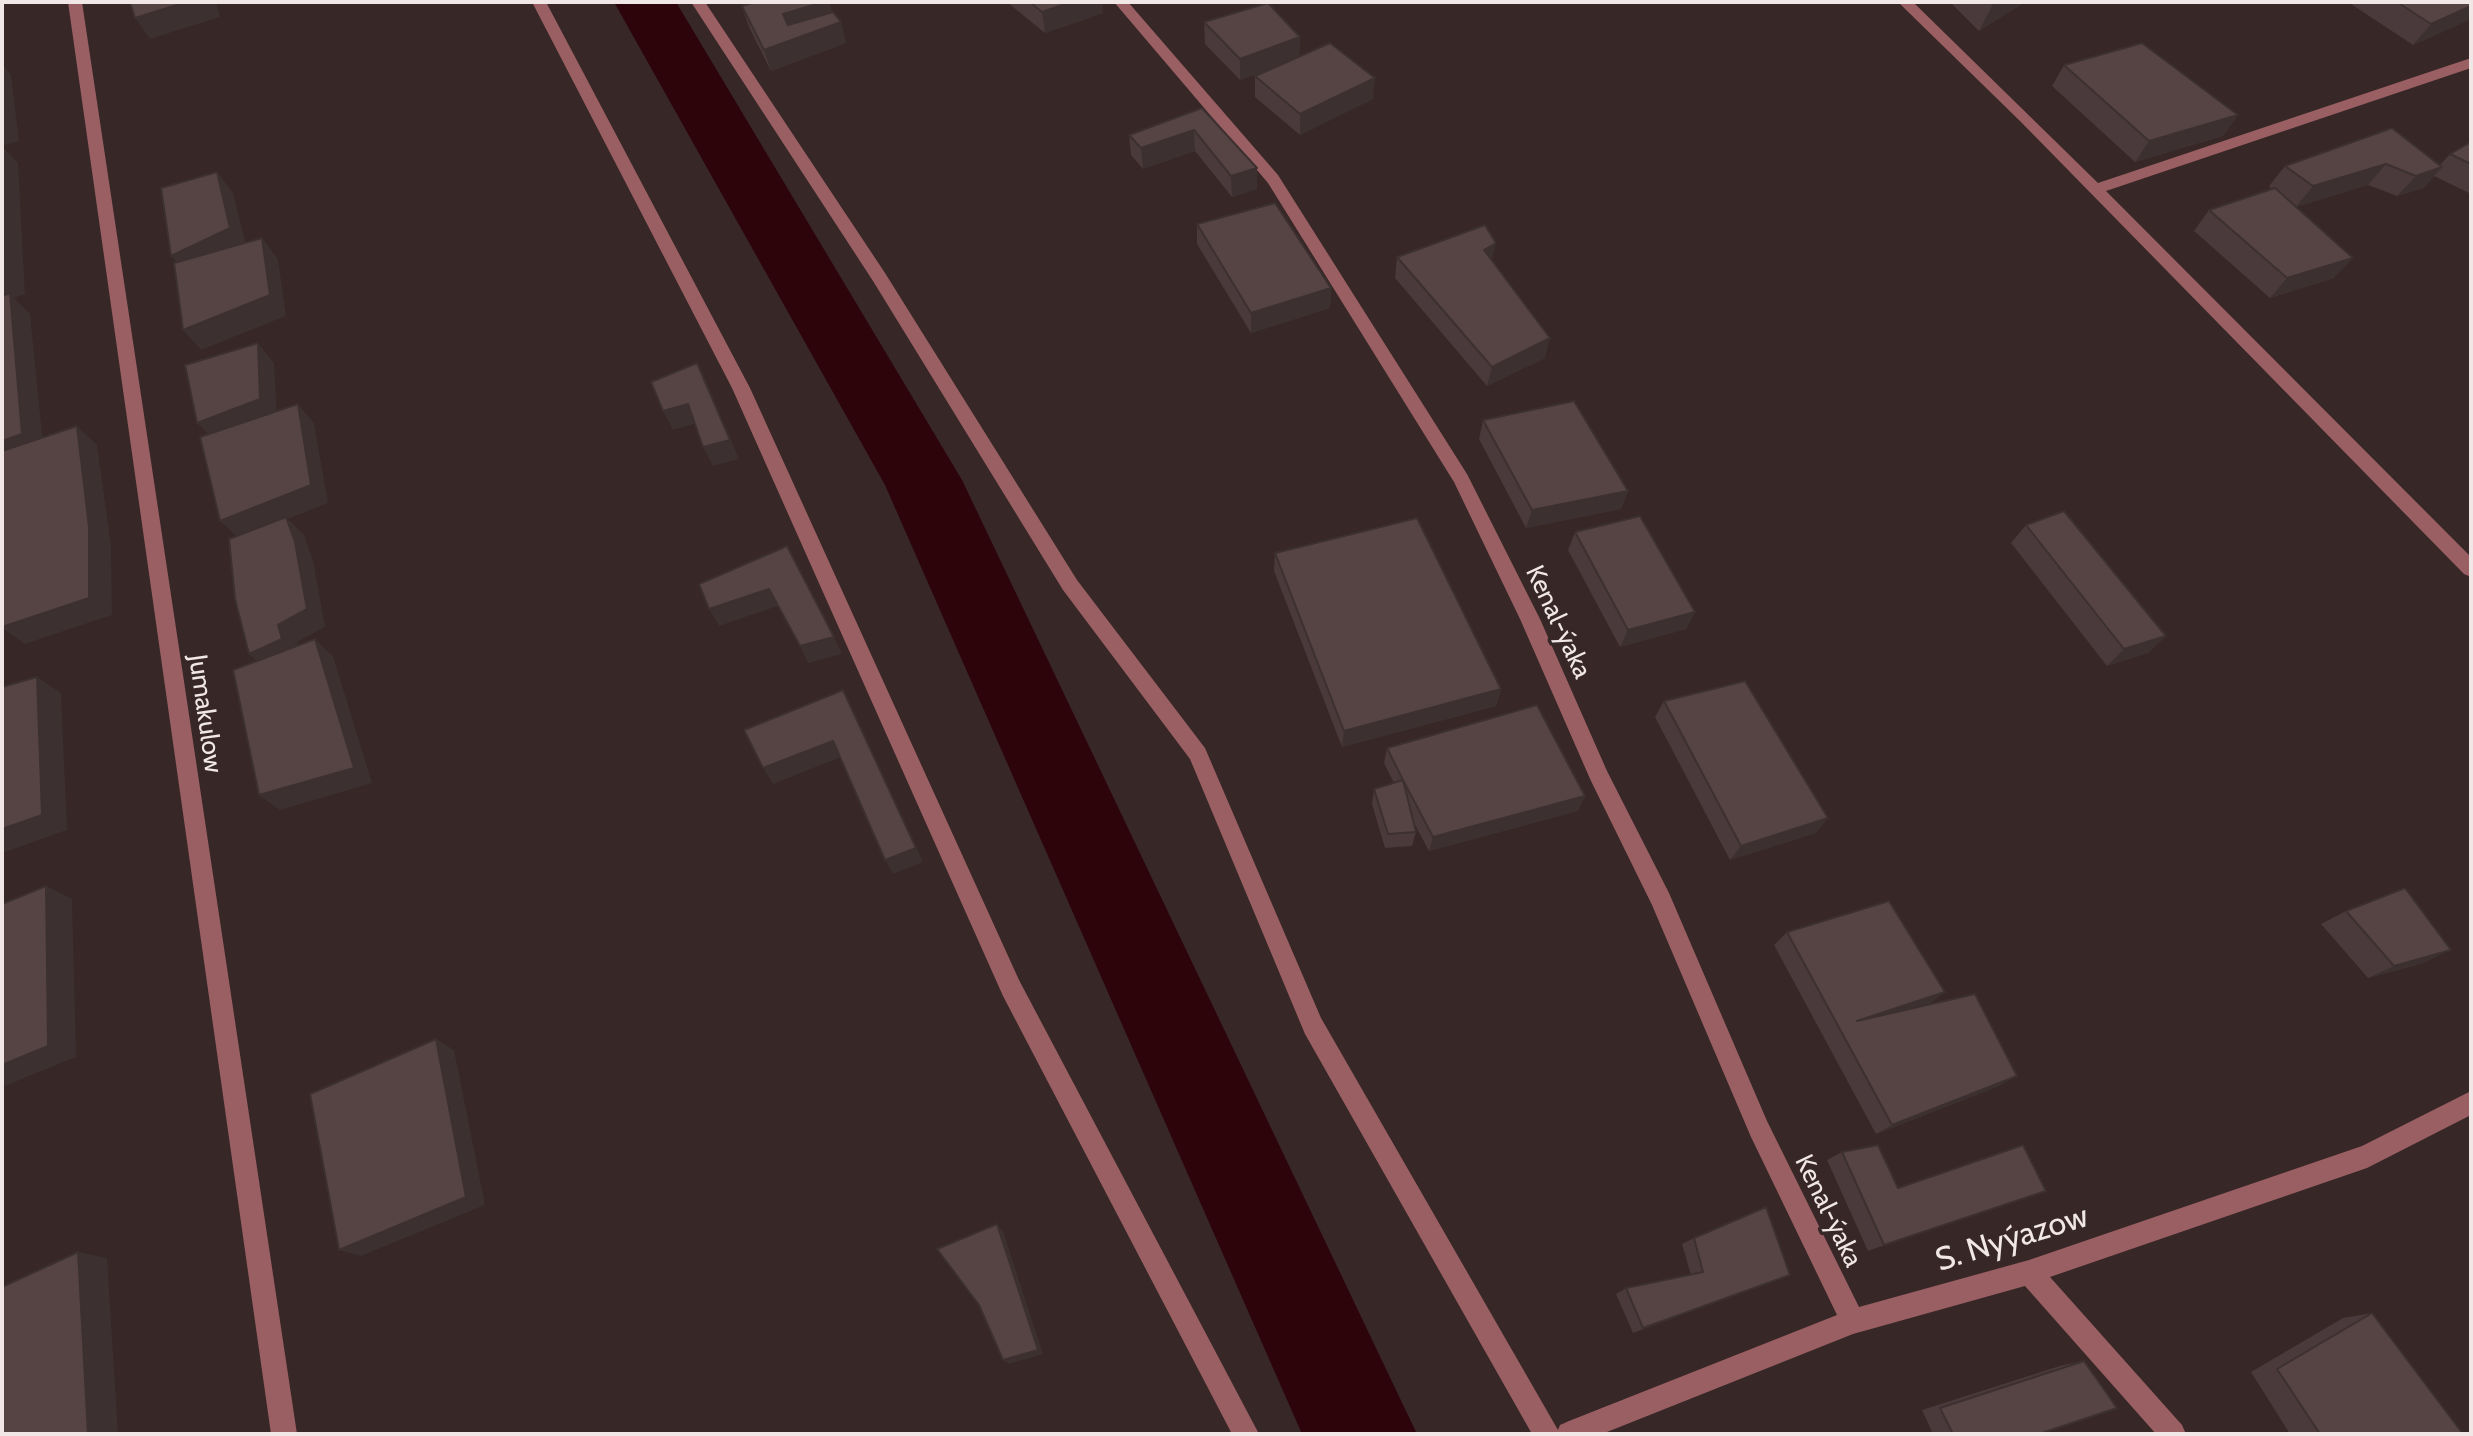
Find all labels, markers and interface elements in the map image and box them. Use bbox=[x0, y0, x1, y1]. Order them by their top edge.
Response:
street label: Kenal-ýaka bbox=[1518, 561, 1598, 683]
street label: Jumakulow bbox=[181, 653, 229, 775]
street label: Kenal-ýaka bbox=[1788, 1150, 1868, 1272]
street label: S. Nyýazow bbox=[1931, 1198, 2093, 1280]

